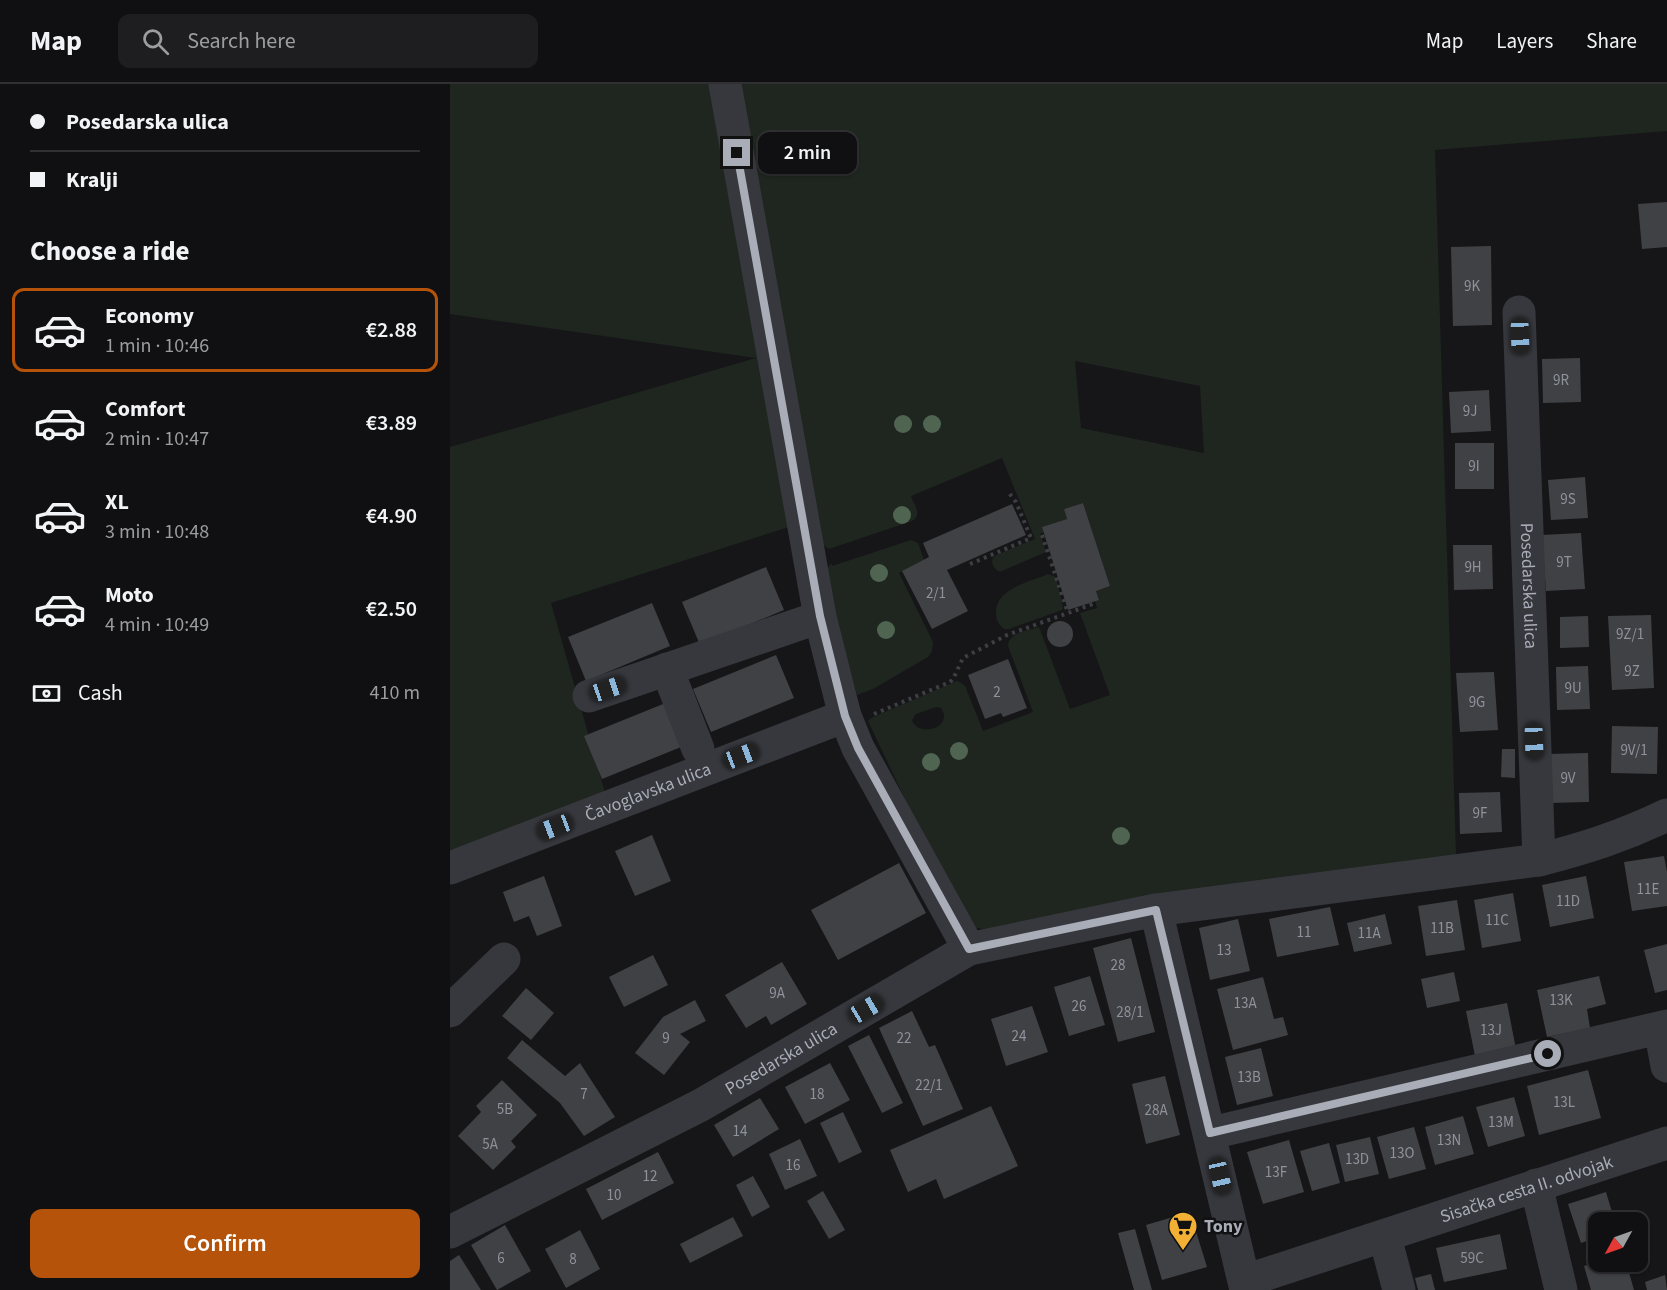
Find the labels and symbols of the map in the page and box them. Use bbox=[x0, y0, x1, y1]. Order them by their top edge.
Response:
callout: 2 min bbox=[758, 132, 857, 174]
route end bbox=[723, 139, 750, 166]
house number: 9K bbox=[1464, 276, 1480, 297]
car bbox=[1510, 318, 1530, 354]
house number: 9R bbox=[1553, 370, 1569, 391]
house number: 9J bbox=[1463, 401, 1477, 422]
house number: 9I bbox=[1468, 456, 1480, 477]
house number: 9S bbox=[1560, 489, 1576, 510]
street label: Posedarska ulica bbox=[1514, 522, 1543, 649]
house number: 9T bbox=[1556, 552, 1572, 573]
house number: 9H bbox=[1464, 557, 1482, 578]
house number: 2/1 bbox=[926, 583, 946, 604]
house number: 9Z/1 bbox=[1616, 624, 1644, 645]
house number: 9Z bbox=[1624, 661, 1640, 682]
car bbox=[588, 675, 628, 703]
house number: 9U bbox=[1564, 678, 1582, 699]
house number: 2 bbox=[993, 682, 1001, 703]
house number: 9G bbox=[1469, 692, 1485, 713]
car bbox=[1524, 723, 1544, 759]
house number: 9V/1 bbox=[1620, 740, 1648, 761]
car bbox=[721, 741, 761, 771]
street label: Čavoglavska ulica bbox=[581, 757, 715, 828]
house number: 9V bbox=[1560, 768, 1576, 789]
house number: 9F bbox=[1473, 803, 1488, 824]
car bbox=[535, 812, 575, 842]
house number: 11E bbox=[1637, 879, 1659, 900]
house number: 11D bbox=[1556, 891, 1580, 912]
house number: 11C bbox=[1485, 910, 1509, 931]
house number: 11B bbox=[1430, 918, 1454, 939]
house number: 11 bbox=[1297, 922, 1311, 943]
house number: 11A bbox=[1357, 923, 1381, 944]
house number: 13 bbox=[1217, 940, 1231, 961]
house number: 28 bbox=[1111, 955, 1125, 976]
house number: 9A bbox=[769, 983, 786, 1004]
house number: 13K bbox=[1549, 990, 1573, 1011]
car bbox=[846, 992, 886, 1026]
house number: 13A bbox=[1233, 993, 1257, 1014]
house number: 26 bbox=[1072, 996, 1086, 1017]
house number: 28/1 bbox=[1116, 1002, 1144, 1023]
street label: Posedarska ulica bbox=[721, 1016, 842, 1101]
house number: 13J bbox=[1480, 1020, 1502, 1041]
house number: 24 bbox=[1012, 1026, 1027, 1047]
house number: 9 bbox=[662, 1028, 670, 1049]
house number: 22 bbox=[897, 1028, 911, 1049]
route start bbox=[1534, 1040, 1561, 1067]
house number: 13B bbox=[1237, 1067, 1261, 1088]
house number: 22/1 bbox=[915, 1075, 943, 1096]
house number: 7 bbox=[580, 1084, 588, 1105]
house number: 18 bbox=[810, 1084, 824, 1105]
house number: 13L bbox=[1553, 1092, 1575, 1113]
house number: 5B bbox=[497, 1099, 513, 1120]
house number: 28A bbox=[1144, 1100, 1168, 1121]
house number: 13M bbox=[1488, 1112, 1514, 1133]
house number: 14 bbox=[733, 1121, 748, 1142]
house number: 13N bbox=[1437, 1130, 1461, 1151]
house number: 5A bbox=[482, 1134, 499, 1155]
house number: 13O bbox=[1390, 1143, 1414, 1164]
house number: 13D bbox=[1345, 1149, 1369, 1170]
street label: Sisačka cesta II. odvojak bbox=[1437, 1150, 1616, 1229]
house number: 16 bbox=[786, 1155, 800, 1176]
car bbox=[1207, 1156, 1233, 1196]
house number: 13F bbox=[1265, 1162, 1288, 1183]
house number: 12 bbox=[643, 1166, 657, 1187]
house number: 10 bbox=[607, 1185, 621, 1206]
supermarket icon: Tony bbox=[1167, 1210, 1199, 1252]
north arrow bbox=[1588, 1212, 1648, 1272]
place label: Tony bbox=[1204, 1214, 1243, 1239]
house number: 6 bbox=[497, 1248, 505, 1269]
house number: 59C bbox=[1460, 1248, 1484, 1269]
house number: 8 bbox=[569, 1249, 577, 1270]

